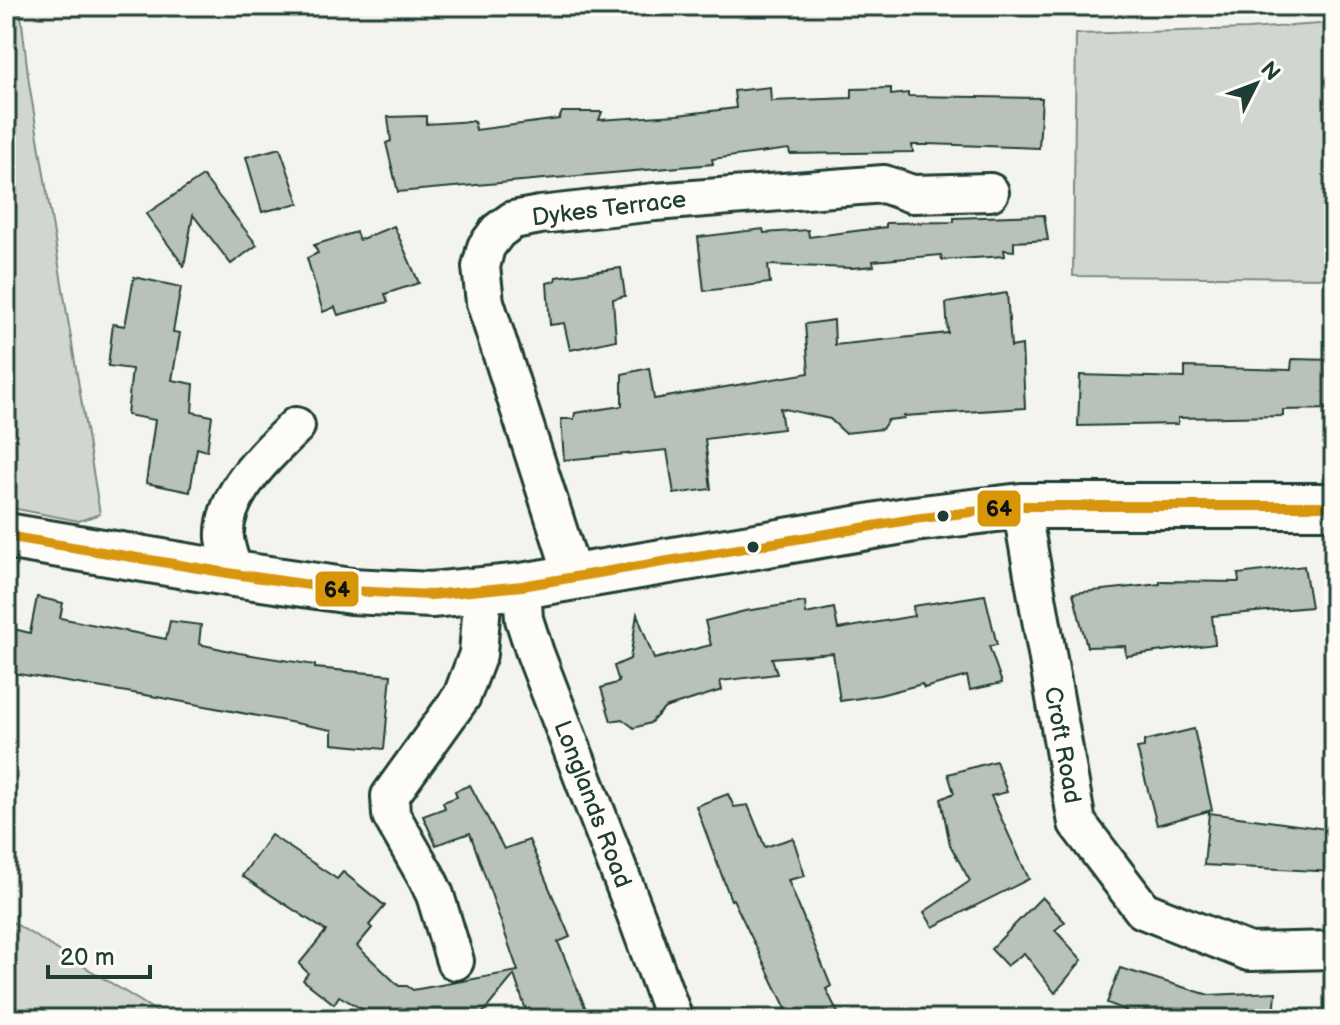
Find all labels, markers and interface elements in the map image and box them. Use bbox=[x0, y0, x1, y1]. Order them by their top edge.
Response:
north arrow bbox=[1216, 44, 1296, 124]
text: N bbox=[1254, 56, 1285, 87]
street label: Dykes Terrace bbox=[530, 185, 688, 232]
line badge: 64 bbox=[976, 489, 1022, 528]
text: 64 bbox=[986, 496, 1012, 523]
unlabelled marker bbox=[935, 508, 951, 524]
unlabelled marker bbox=[745, 539, 761, 555]
line badge: 64 bbox=[314, 570, 360, 608]
text: 64 bbox=[324, 577, 350, 604]
street label: Croft Road bbox=[1038, 684, 1087, 806]
street label: Longlands Road bbox=[547, 717, 638, 892]
scale bar bbox=[48, 929, 150, 979]
text: 20 m bbox=[60, 943, 115, 972]

